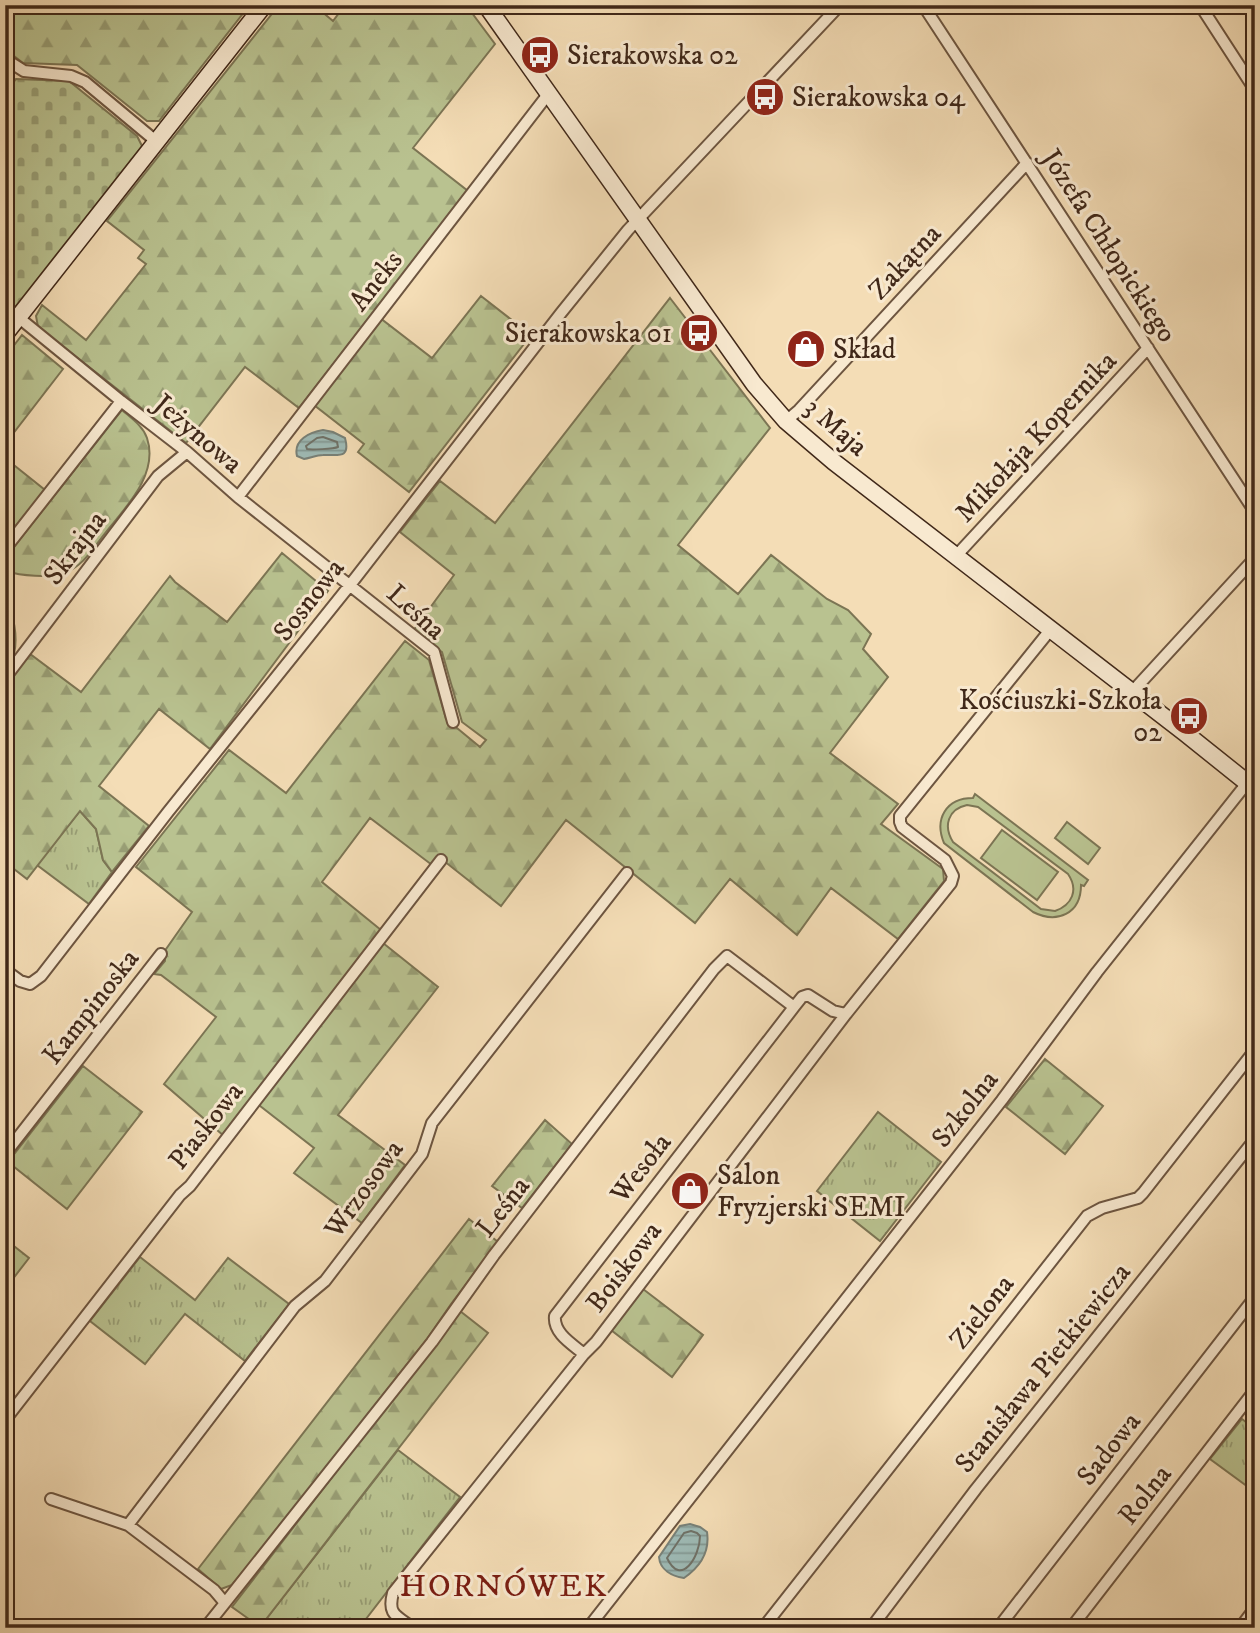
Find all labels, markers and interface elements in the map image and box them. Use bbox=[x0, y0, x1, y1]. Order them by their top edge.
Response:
bus stop icon: Sierakowska 02 bbox=[519, 34, 561, 76]
place label: Sierakowska 02 bbox=[567, 38, 738, 73]
bus stop icon: Sierakowska 04 bbox=[744, 76, 786, 118]
place label: Sierakowska 04 bbox=[792, 80, 966, 115]
street label: Józefa Chłopickiego bbox=[1032, 140, 1184, 349]
street label: Zakątna bbox=[861, 217, 949, 307]
street label: Aneks bbox=[342, 244, 410, 318]
bus stop icon: Sierakowska 01 bbox=[678, 312, 720, 354]
place label: Sierakowska 01 bbox=[505, 316, 672, 351]
shop icon: Skład bbox=[785, 328, 827, 370]
place label: Skład bbox=[833, 332, 896, 367]
street label: Mikołaja Kopernika bbox=[948, 344, 1124, 530]
street label: Jeżynowa bbox=[144, 385, 250, 481]
street label: 3 Maja bbox=[797, 390, 875, 464]
street label: Skrajna bbox=[36, 504, 114, 592]
street label: Sosnowa bbox=[266, 551, 352, 648]
street label: Leśna bbox=[379, 576, 453, 648]
place label: Kościuszki-Szkoła 02 bbox=[959, 683, 1162, 750]
bus stop icon: Kościuszki-Szkoła 02 bbox=[1168, 695, 1210, 737]
street label: Kampinoska bbox=[35, 942, 147, 1072]
street label: Szkolna bbox=[924, 1063, 1006, 1155]
street label: Piaskowa bbox=[161, 1075, 251, 1177]
street label: Wesoła bbox=[602, 1126, 679, 1211]
street label: Wrzosowa bbox=[316, 1133, 411, 1246]
place label: Salon Fryzjerski SEMI bbox=[717, 1158, 905, 1225]
street label: Leśna bbox=[468, 1169, 538, 1244]
shop icon: Salon Fryzjerski SEMI bbox=[669, 1170, 711, 1212]
street label: Boiskowa bbox=[578, 1214, 670, 1319]
street label: Stanisława Pietkiewicza bbox=[947, 1256, 1139, 1480]
street label: Zielona bbox=[942, 1268, 1022, 1356]
street label: Sadowa bbox=[1069, 1405, 1149, 1493]
street label: Rolna bbox=[1111, 1458, 1179, 1532]
district label: HORNÓWEK bbox=[400, 1567, 608, 1607]

